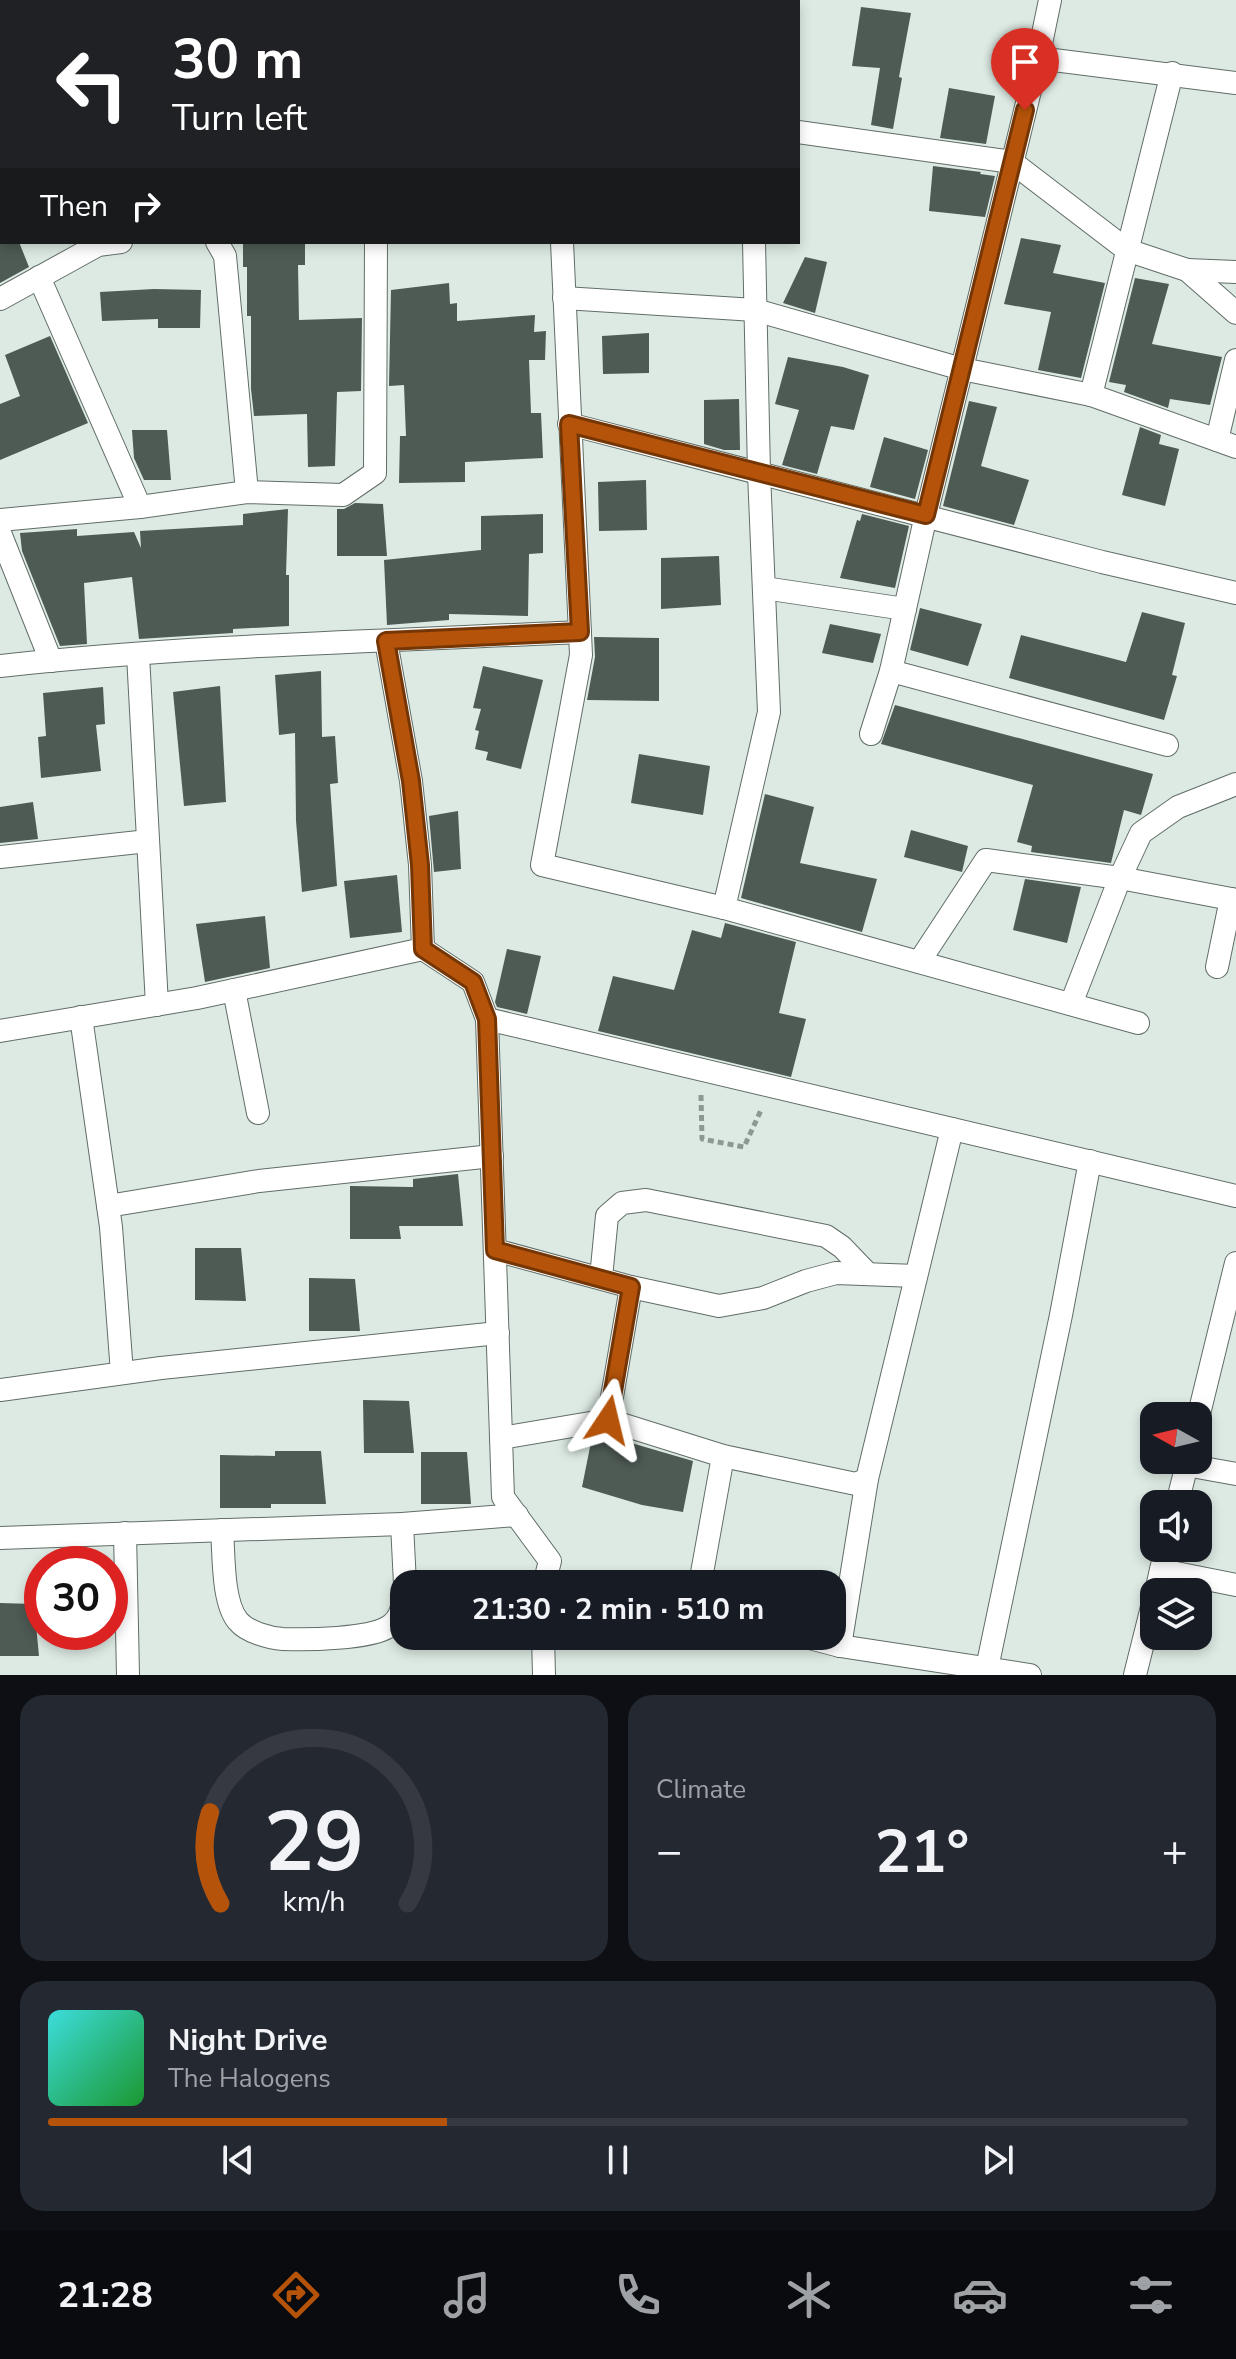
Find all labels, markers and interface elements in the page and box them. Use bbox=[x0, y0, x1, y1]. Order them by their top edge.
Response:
text: 30 m bbox=[172, 21, 303, 98]
pin bbox=[991, 28, 1059, 110]
icon: left bbox=[40, 32, 144, 136]
icon: arrive bbox=[1003, 40, 1047, 84]
text: Turn left bbox=[172, 94, 307, 143]
icon: right bbox=[124, 184, 168, 228]
text: Then bbox=[40, 186, 108, 227]
position arrow bbox=[566, 1378, 650, 1462]
north arrow bbox=[1140, 1402, 1212, 1474]
map controls bbox=[1140, 1402, 1212, 1650]
button: sound bbox=[1140, 1490, 1212, 1562]
speed limit sign: 30 bbox=[24, 1546, 128, 1650]
button: layers bbox=[1140, 1578, 1212, 1650]
text: 21:30 · 2 min · 510 m bbox=[472, 1589, 764, 1630]
text: Climate bbox=[656, 1772, 746, 1807]
text: 29 bbox=[264, 1786, 364, 1899]
text: 21° bbox=[875, 1811, 969, 1893]
text: − bbox=[656, 1822, 682, 1882]
text: + bbox=[1162, 1822, 1188, 1882]
text: km/h bbox=[283, 1882, 345, 1921]
text: Night Drive bbox=[168, 2020, 327, 2061]
text: The Halogens bbox=[168, 2061, 331, 2096]
icon: previous bbox=[216, 2138, 260, 2182]
icon: pause bbox=[596, 2138, 640, 2182]
icon: next bbox=[976, 2138, 1020, 2182]
icon: directions bbox=[268, 2267, 324, 2323]
icon: music bbox=[439, 2267, 495, 2323]
icon: phone bbox=[610, 2267, 666, 2323]
icon: climate bbox=[781, 2267, 837, 2323]
icon: car bbox=[952, 2267, 1008, 2323]
icon: filters bbox=[1123, 2267, 1179, 2323]
text: 21:28 bbox=[57, 2271, 153, 2320]

